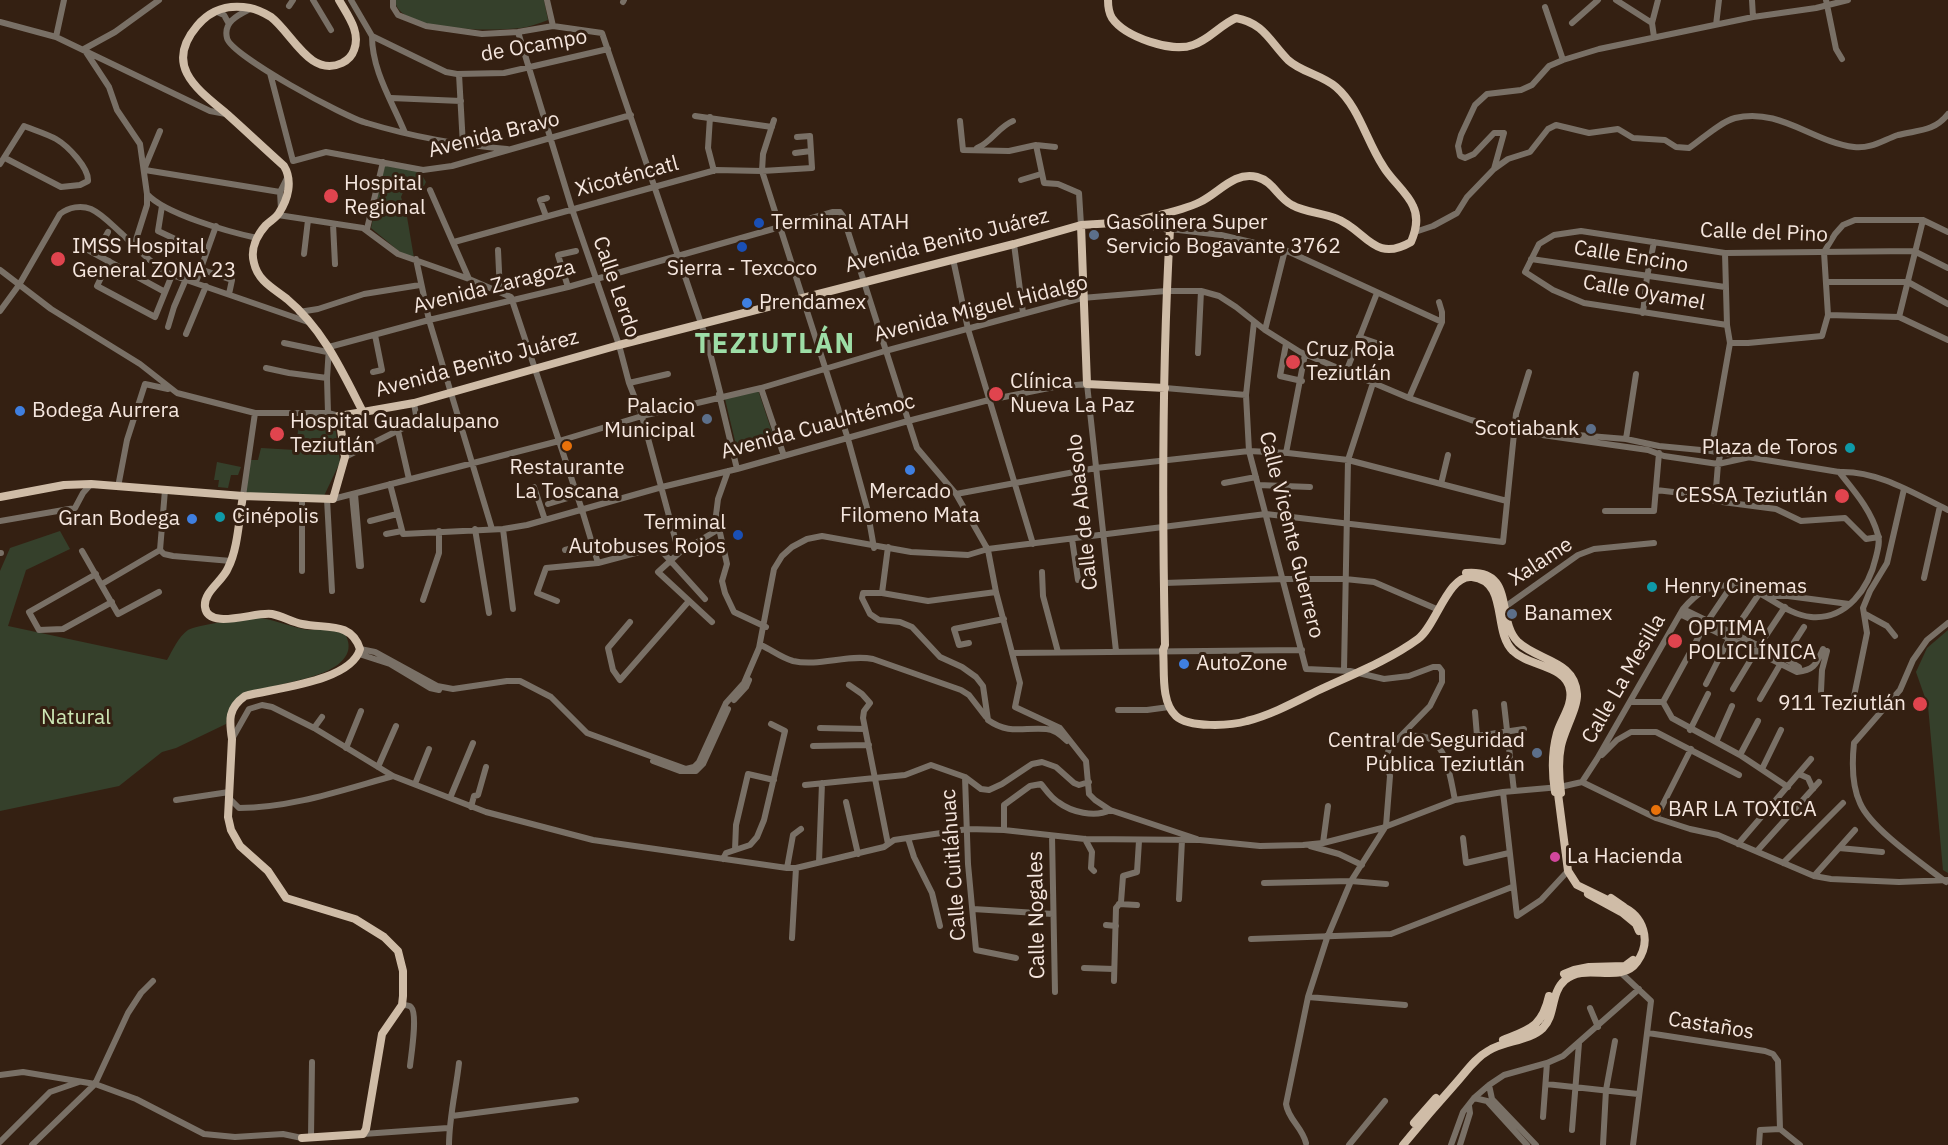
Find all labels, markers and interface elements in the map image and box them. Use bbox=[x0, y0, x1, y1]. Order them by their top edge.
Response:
street label: de Ocampo bbox=[479, 24, 589, 68]
street label: Avenida Bravo bbox=[426, 106, 562, 164]
street label: Xicoténcatl bbox=[573, 151, 681, 203]
place label: Hospital Regional bbox=[344, 171, 426, 221]
marker: Hospital Regional bbox=[322, 187, 340, 205]
street label: Avenida Benito Juárez bbox=[842, 203, 1052, 279]
place label: Terminal ATAH bbox=[771, 210, 909, 236]
place label: Gasolinera Super Servicio Bogavante 3762 bbox=[1106, 210, 1341, 260]
marker: Terminal ATAH bbox=[752, 216, 766, 230]
street label: Calle del Pino bbox=[1700, 218, 1828, 248]
marker: Gasolinera Super Servicio Bogavante 3762 bbox=[1087, 228, 1101, 242]
street label: Calle Lerdo bbox=[587, 233, 645, 341]
place label: IMSS Hospital General ZONA 23 bbox=[72, 234, 236, 284]
street label: Calle Encino bbox=[1572, 236, 1690, 278]
marker: Sierra - Texcoco bbox=[735, 240, 749, 254]
marker: IMSS Hospital General ZONA 23 bbox=[49, 250, 67, 268]
street label: Avenida Zaragoza bbox=[410, 255, 578, 319]
place label: Sierra - Texcoco bbox=[667, 256, 817, 282]
street label: Avenida Miguel Hidalgo bbox=[871, 270, 1091, 348]
street label: Calle Oyamel bbox=[1581, 270, 1707, 316]
place label: Prendamex bbox=[759, 290, 866, 316]
marker: Prendamex bbox=[740, 296, 754, 310]
street label: Avenida Benito Juárez bbox=[373, 325, 581, 403]
district label: TEZIUTLÁN bbox=[694, 329, 856, 361]
place label: Cruz Roja Teziutlán bbox=[1306, 337, 1395, 387]
marker: Cruz Roja Teziutlán bbox=[1284, 353, 1302, 371]
place label: Clínica Nueva La Paz bbox=[1010, 369, 1135, 419]
marker: Clínica Nueva La Paz bbox=[987, 385, 1005, 403]
street label: Avenida Cuauhtémoc bbox=[718, 389, 918, 465]
place label: Palacio Municipal bbox=[604, 394, 695, 444]
place label: Bodega Aurrera bbox=[32, 398, 179, 424]
marker: Bodega Aurrera bbox=[13, 404, 27, 418]
place label: Hospital Guadalupano Teziutlán bbox=[290, 409, 499, 459]
marker: Palacio Municipal bbox=[700, 412, 714, 426]
place label: Scotiabank bbox=[1474, 416, 1579, 442]
marker: Scotiabank bbox=[1584, 422, 1598, 436]
marker: Hospital Guadalupano Teziutlán bbox=[268, 425, 286, 443]
street label: Calle Vicente Guerrero bbox=[1253, 429, 1329, 641]
street label: Calle de Abasolo bbox=[1062, 433, 1104, 591]
place label: Plaza de Toros bbox=[1702, 435, 1838, 461]
marker: Restaurante La Toscana bbox=[560, 439, 574, 453]
marker: Plaza de Toros bbox=[1843, 441, 1857, 455]
place label: Restaurante La Toscana bbox=[510, 455, 624, 505]
marker: Mercado Filomeno Mata bbox=[903, 463, 917, 477]
place label: Mercado Filomeno Mata bbox=[840, 479, 980, 529]
place label: CESSA Teziutlán bbox=[1675, 483, 1828, 509]
marker: CESSA Teziutlán bbox=[1833, 487, 1851, 505]
place label: Cinépolis bbox=[232, 504, 319, 530]
place label: Gran Bodega bbox=[58, 506, 180, 532]
marker: Cinépolis bbox=[213, 510, 227, 524]
place label: Terminal Autobuses Rojos bbox=[568, 510, 726, 560]
marker: Gran Bodega bbox=[185, 512, 199, 526]
marker: Terminal Autobuses Rojos bbox=[731, 528, 745, 542]
street label: Xalame bbox=[1505, 532, 1577, 592]
place label: Henry Cinemas bbox=[1664, 574, 1807, 600]
marker: Henry Cinemas bbox=[1645, 580, 1659, 594]
place label: Banamex bbox=[1524, 601, 1612, 627]
marker: Banamex bbox=[1505, 607, 1519, 621]
street label: Calle La Mesilla bbox=[1577, 610, 1671, 748]
place label: OPTIMA POLICLÍNICA bbox=[1688, 616, 1816, 666]
marker: OPTIMA POLICLÍNICA bbox=[1666, 632, 1684, 650]
place label: AutoZone bbox=[1196, 651, 1288, 677]
marker: AutoZone bbox=[1177, 657, 1191, 671]
place label: 911 Teziutlán bbox=[1778, 691, 1906, 717]
marker: 911 Teziutlán bbox=[1911, 695, 1929, 713]
park label: Natural bbox=[41, 705, 111, 731]
place label: Central de Seguridad Pública Teziutlán bbox=[1328, 728, 1525, 778]
marker: Central de Seguridad Pública Teziutlán bbox=[1530, 746, 1544, 760]
street label: Calle Cuitláhuac bbox=[936, 788, 972, 942]
place label: BAR LA TOXICA bbox=[1668, 797, 1817, 823]
marker: BAR LA TOXICA bbox=[1649, 803, 1663, 817]
place label: La Hacienda bbox=[1567, 844, 1682, 870]
marker: La Hacienda bbox=[1548, 850, 1562, 864]
street label: Calle Nogales bbox=[1023, 851, 1051, 979]
street label: Castaños bbox=[1666, 1007, 1756, 1045]

